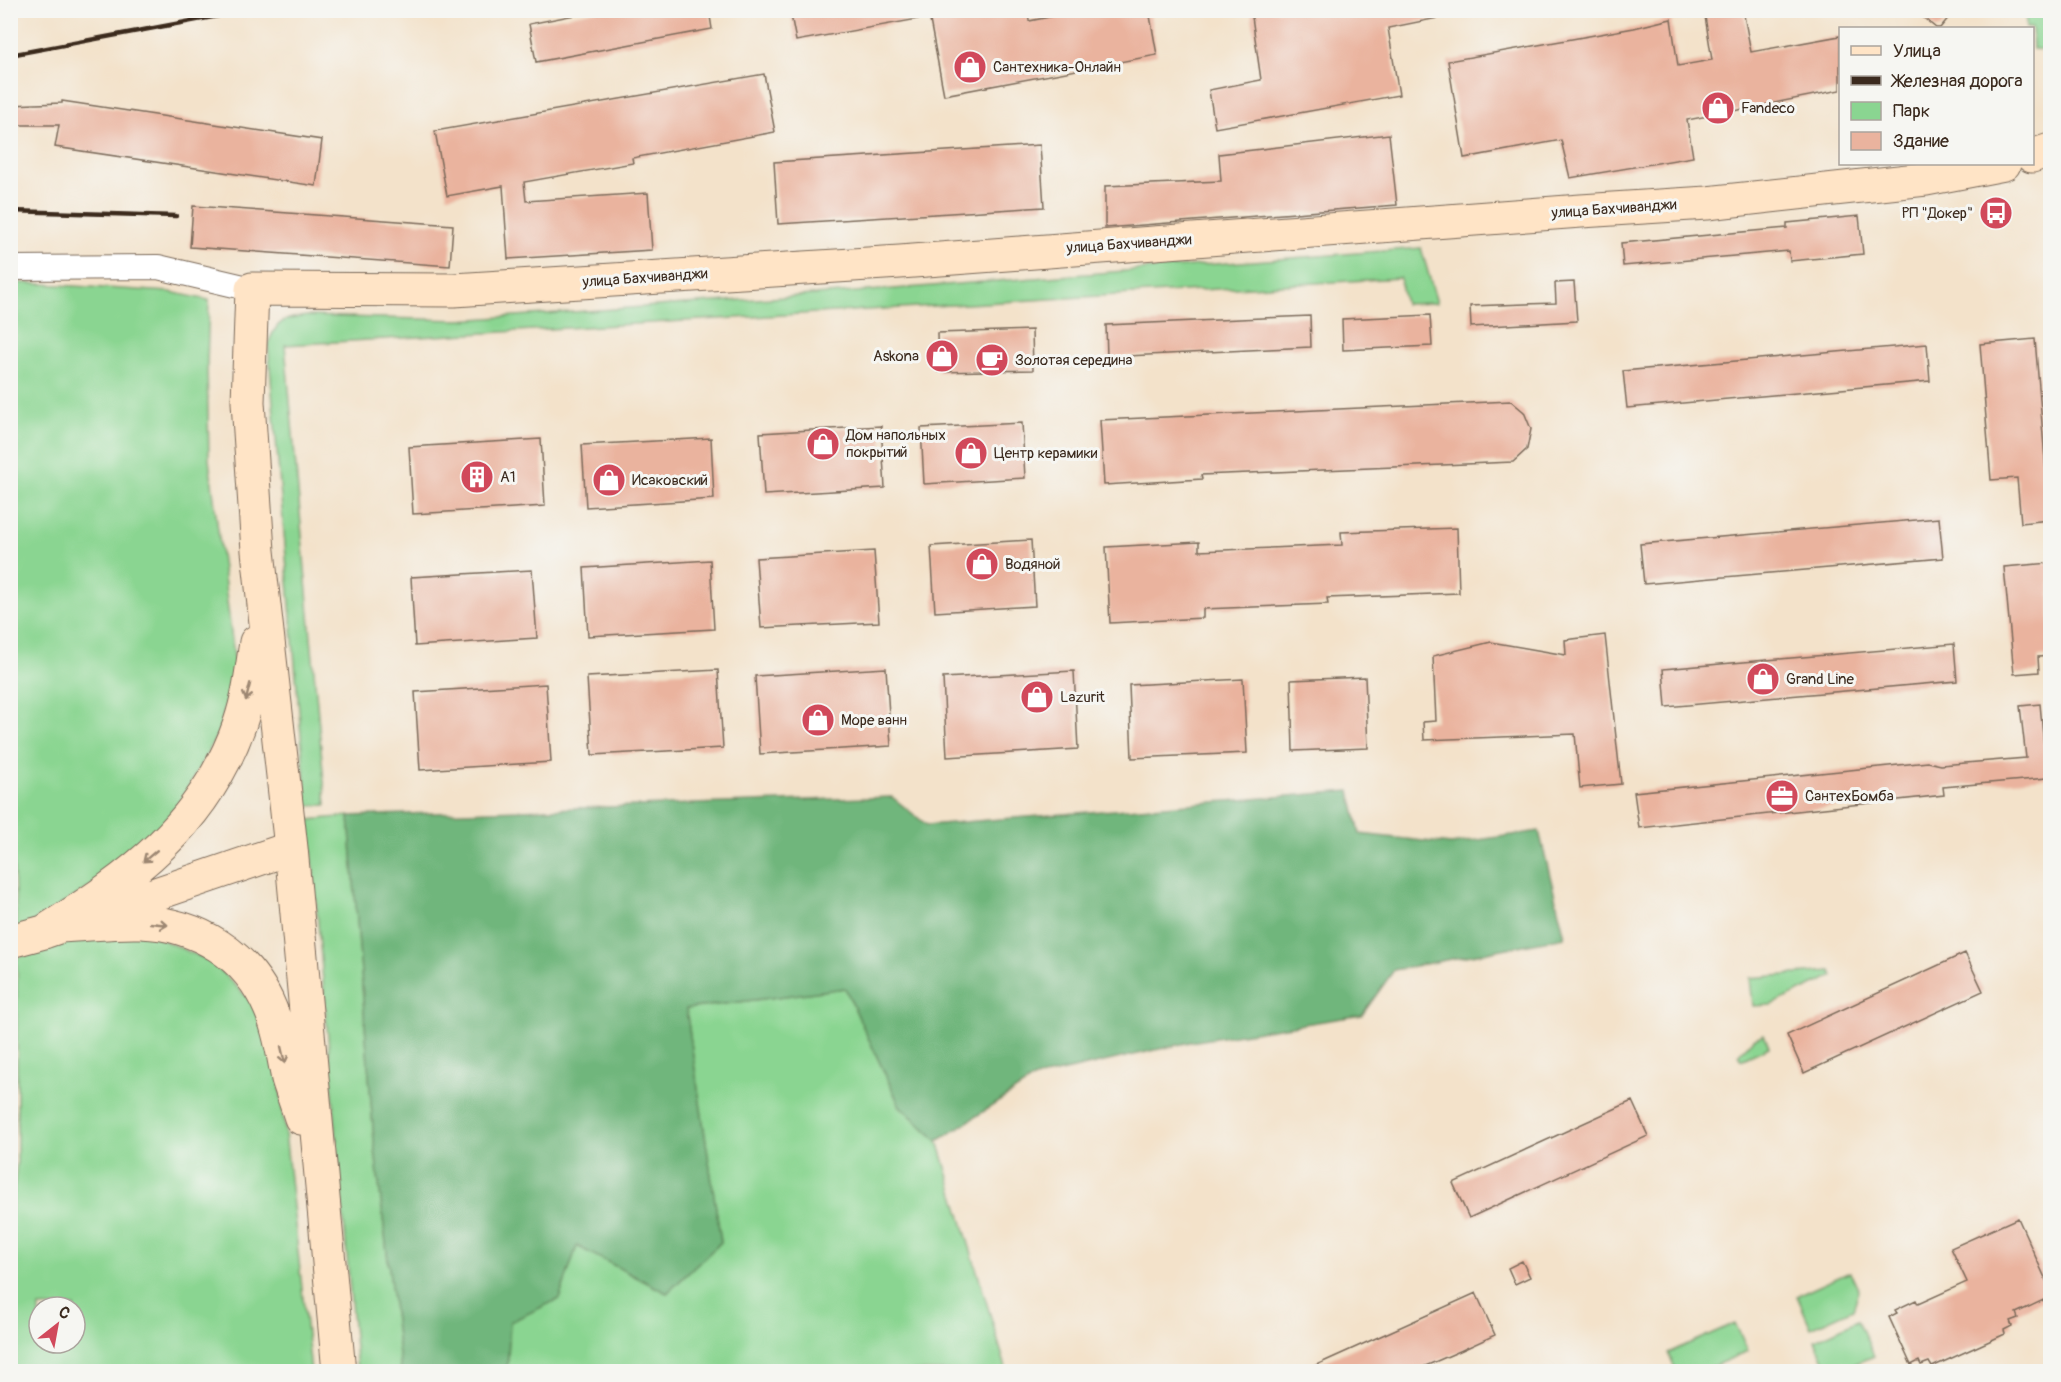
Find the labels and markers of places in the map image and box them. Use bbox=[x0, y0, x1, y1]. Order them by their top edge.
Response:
shop icon: Сантехника-Онлайн bbox=[952, 49, 988, 85]
place label: Сантехника-Онлайн bbox=[993, 58, 1121, 77]
shop icon: Fandeco bbox=[1700, 90, 1736, 126]
place label: Fandeco bbox=[1741, 99, 1795, 118]
bus stop icon: РП "Докер" bbox=[1978, 195, 2014, 231]
place label: РП "Докер" bbox=[1902, 204, 1973, 223]
shop icon: Askona bbox=[924, 338, 960, 374]
cafe icon: Золотая середина bbox=[974, 342, 1010, 378]
place label: Askona bbox=[873, 347, 919, 366]
place label: Золотая середина bbox=[1015, 351, 1132, 370]
shop icon: Дом напольных покрытий bbox=[805, 426, 841, 462]
place label: Дом напольных покрытий bbox=[845, 426, 946, 462]
shop icon: Центр керамики bbox=[953, 435, 989, 471]
place label: Центр керамики bbox=[994, 444, 1098, 463]
building icon: A1 bbox=[459, 459, 495, 495]
shop icon: Исаковский bbox=[591, 462, 627, 498]
place label: A1 bbox=[500, 468, 516, 487]
place label: Исаковский bbox=[632, 471, 708, 490]
shop icon: Водяной bbox=[964, 546, 1000, 582]
place label: Водяной bbox=[1005, 555, 1060, 574]
shop icon: Grand Line bbox=[1745, 661, 1781, 697]
place label: Grand Line bbox=[1786, 670, 1854, 689]
shop icon: Lazurit bbox=[1019, 679, 1055, 715]
place label: Lazurit bbox=[1060, 688, 1106, 707]
shop icon: Море ванн bbox=[800, 702, 836, 738]
place label: Море ванн bbox=[841, 711, 907, 730]
office icon: СантехБомба bbox=[1764, 778, 1800, 814]
place label: СантехБомба bbox=[1805, 787, 1894, 806]

